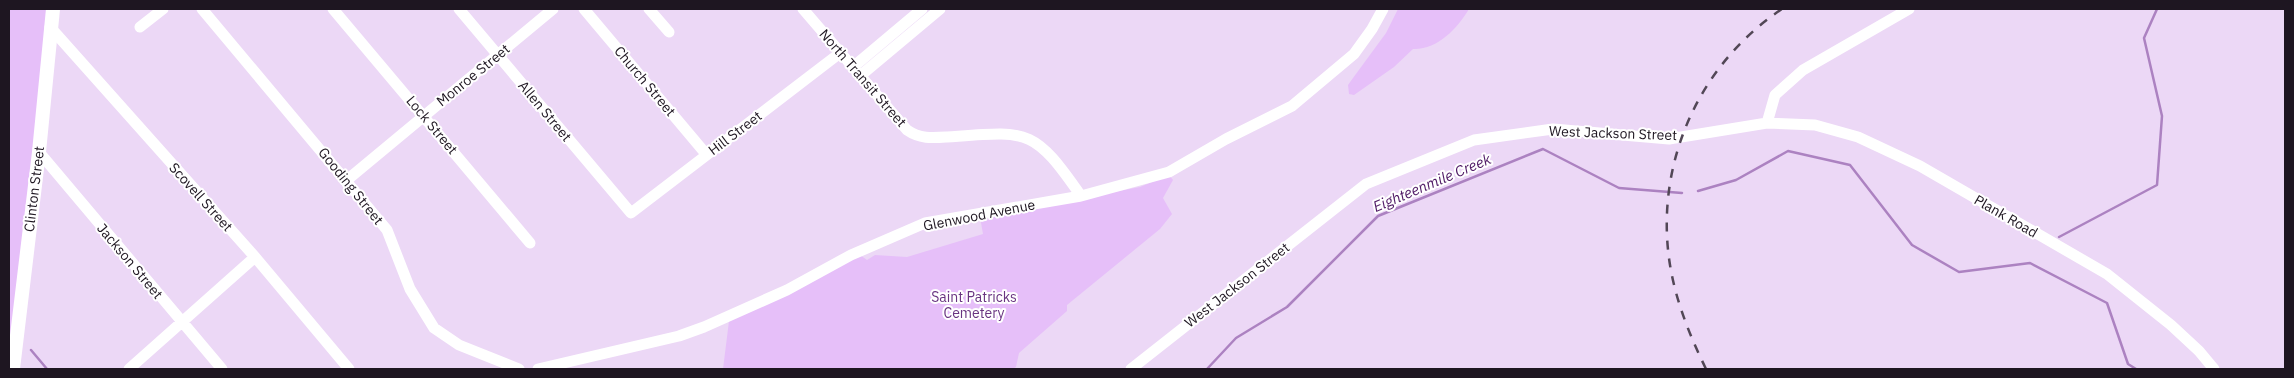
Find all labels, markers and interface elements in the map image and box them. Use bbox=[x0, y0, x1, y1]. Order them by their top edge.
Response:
street label: North Transit Street bbox=[816, 25, 910, 131]
street label: Monroe Street bbox=[433, 40, 513, 110]
street label: Church Street bbox=[610, 42, 680, 120]
street label: Allen Street bbox=[514, 77, 576, 145]
street label: Lock Street bbox=[402, 92, 462, 158]
street label: Hill Street bbox=[705, 107, 765, 159]
street label: West Jackson Street bbox=[1549, 122, 1677, 144]
street label: Gooding Street bbox=[314, 144, 388, 228]
street label: Clinton Street bbox=[20, 145, 48, 233]
water label: Eighteenmile Creek bbox=[1370, 149, 1494, 216]
street label: Scovell Street bbox=[165, 159, 237, 235]
street label: Plank Road bbox=[1971, 191, 2041, 241]
street label: Glenwood Avenue bbox=[922, 195, 1037, 235]
street label: Jackson Street bbox=[93, 220, 167, 303]
street label: West Jackson Street bbox=[1181, 238, 1293, 332]
park label: Saint Patricks Cemetery bbox=[931, 288, 1017, 322]

